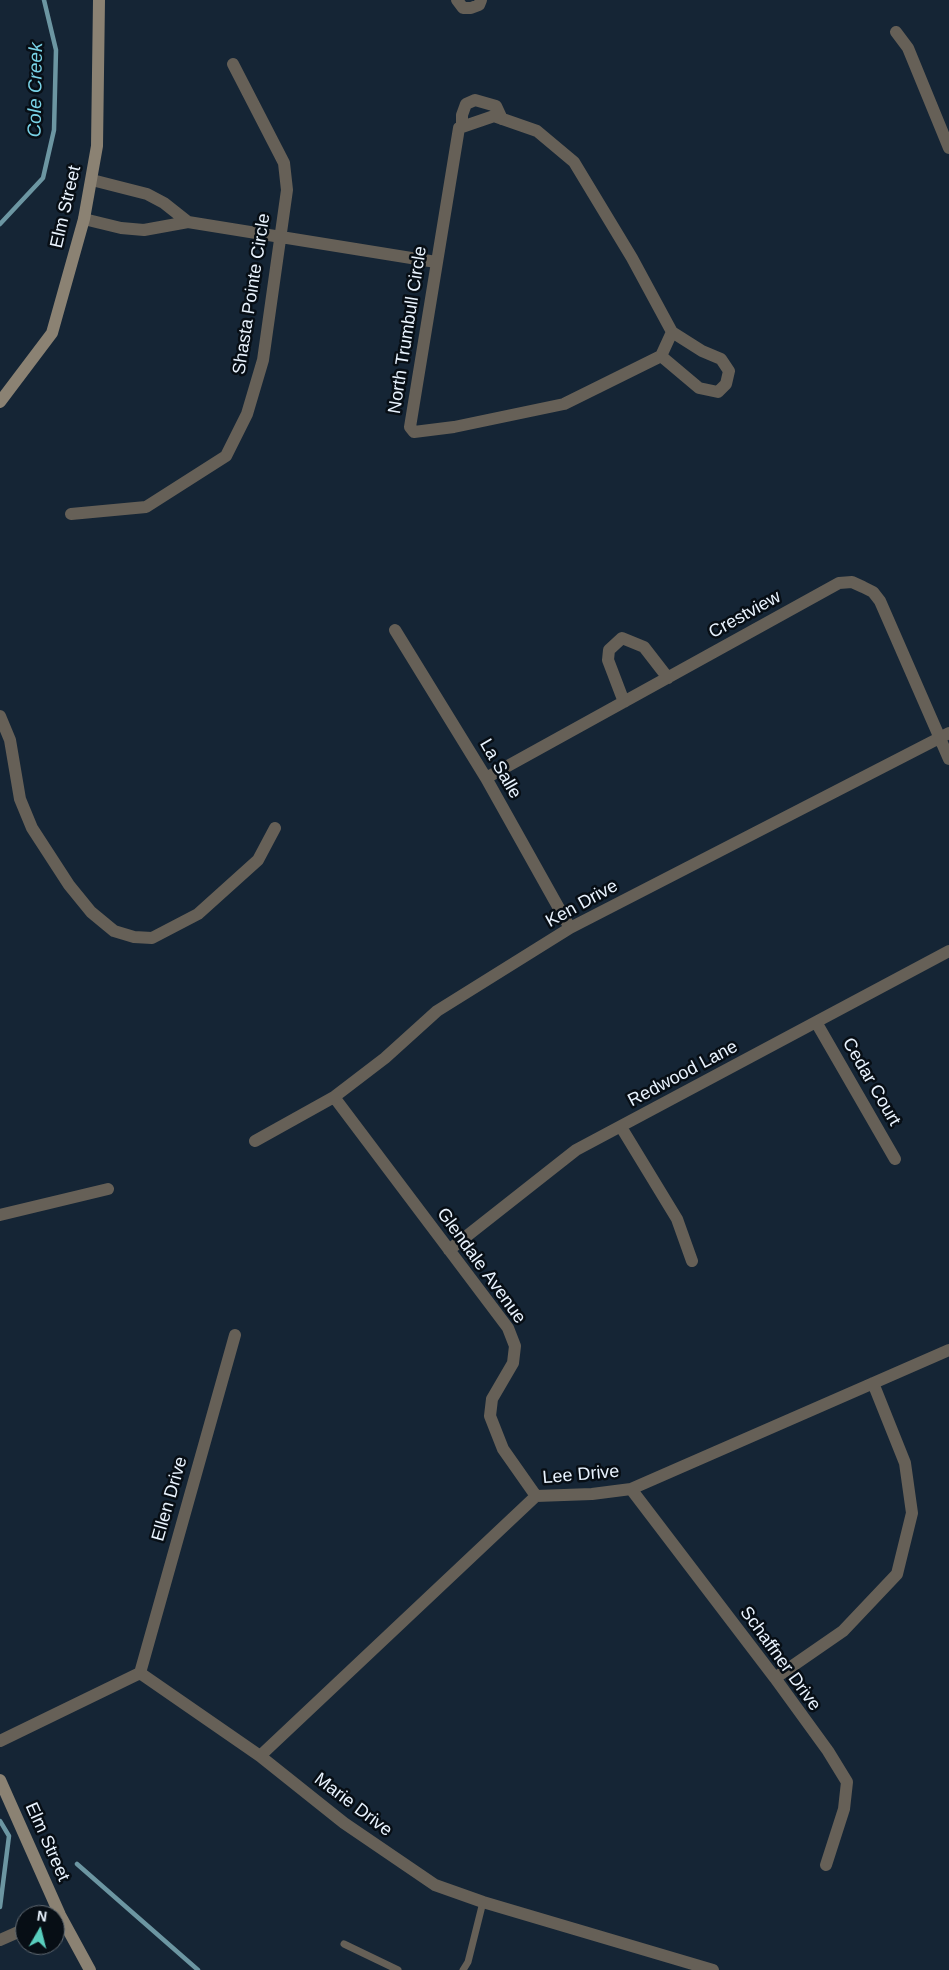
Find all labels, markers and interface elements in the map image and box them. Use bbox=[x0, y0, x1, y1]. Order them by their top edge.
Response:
water label: Cole Creek bbox=[24, 42, 48, 138]
street label: Elm Street bbox=[46, 164, 86, 250]
street label: Shasta Pointe Circle bbox=[229, 212, 275, 376]
street label: North Trumbull Circle bbox=[384, 245, 432, 415]
street label: Crestview bbox=[705, 586, 785, 644]
street label: La Salle bbox=[474, 735, 526, 803]
street label: Ken Drive bbox=[542, 875, 622, 933]
street label: Cedar Court bbox=[837, 1034, 905, 1130]
street label: Redwood Lane bbox=[624, 1036, 742, 1112]
street label: Glendale Avenue bbox=[432, 1204, 530, 1328]
street label: Ellen Drive bbox=[148, 1454, 192, 1544]
street label: Lee Drive bbox=[542, 1461, 620, 1489]
street label: Schaffner Drive bbox=[735, 1603, 825, 1715]
street label: Marie Drive bbox=[310, 1769, 396, 1841]
street label: Elm Street bbox=[20, 1799, 74, 1885]
north arrow bbox=[15, 1905, 65, 1955]
text: N bbox=[36, 1908, 48, 1925]

